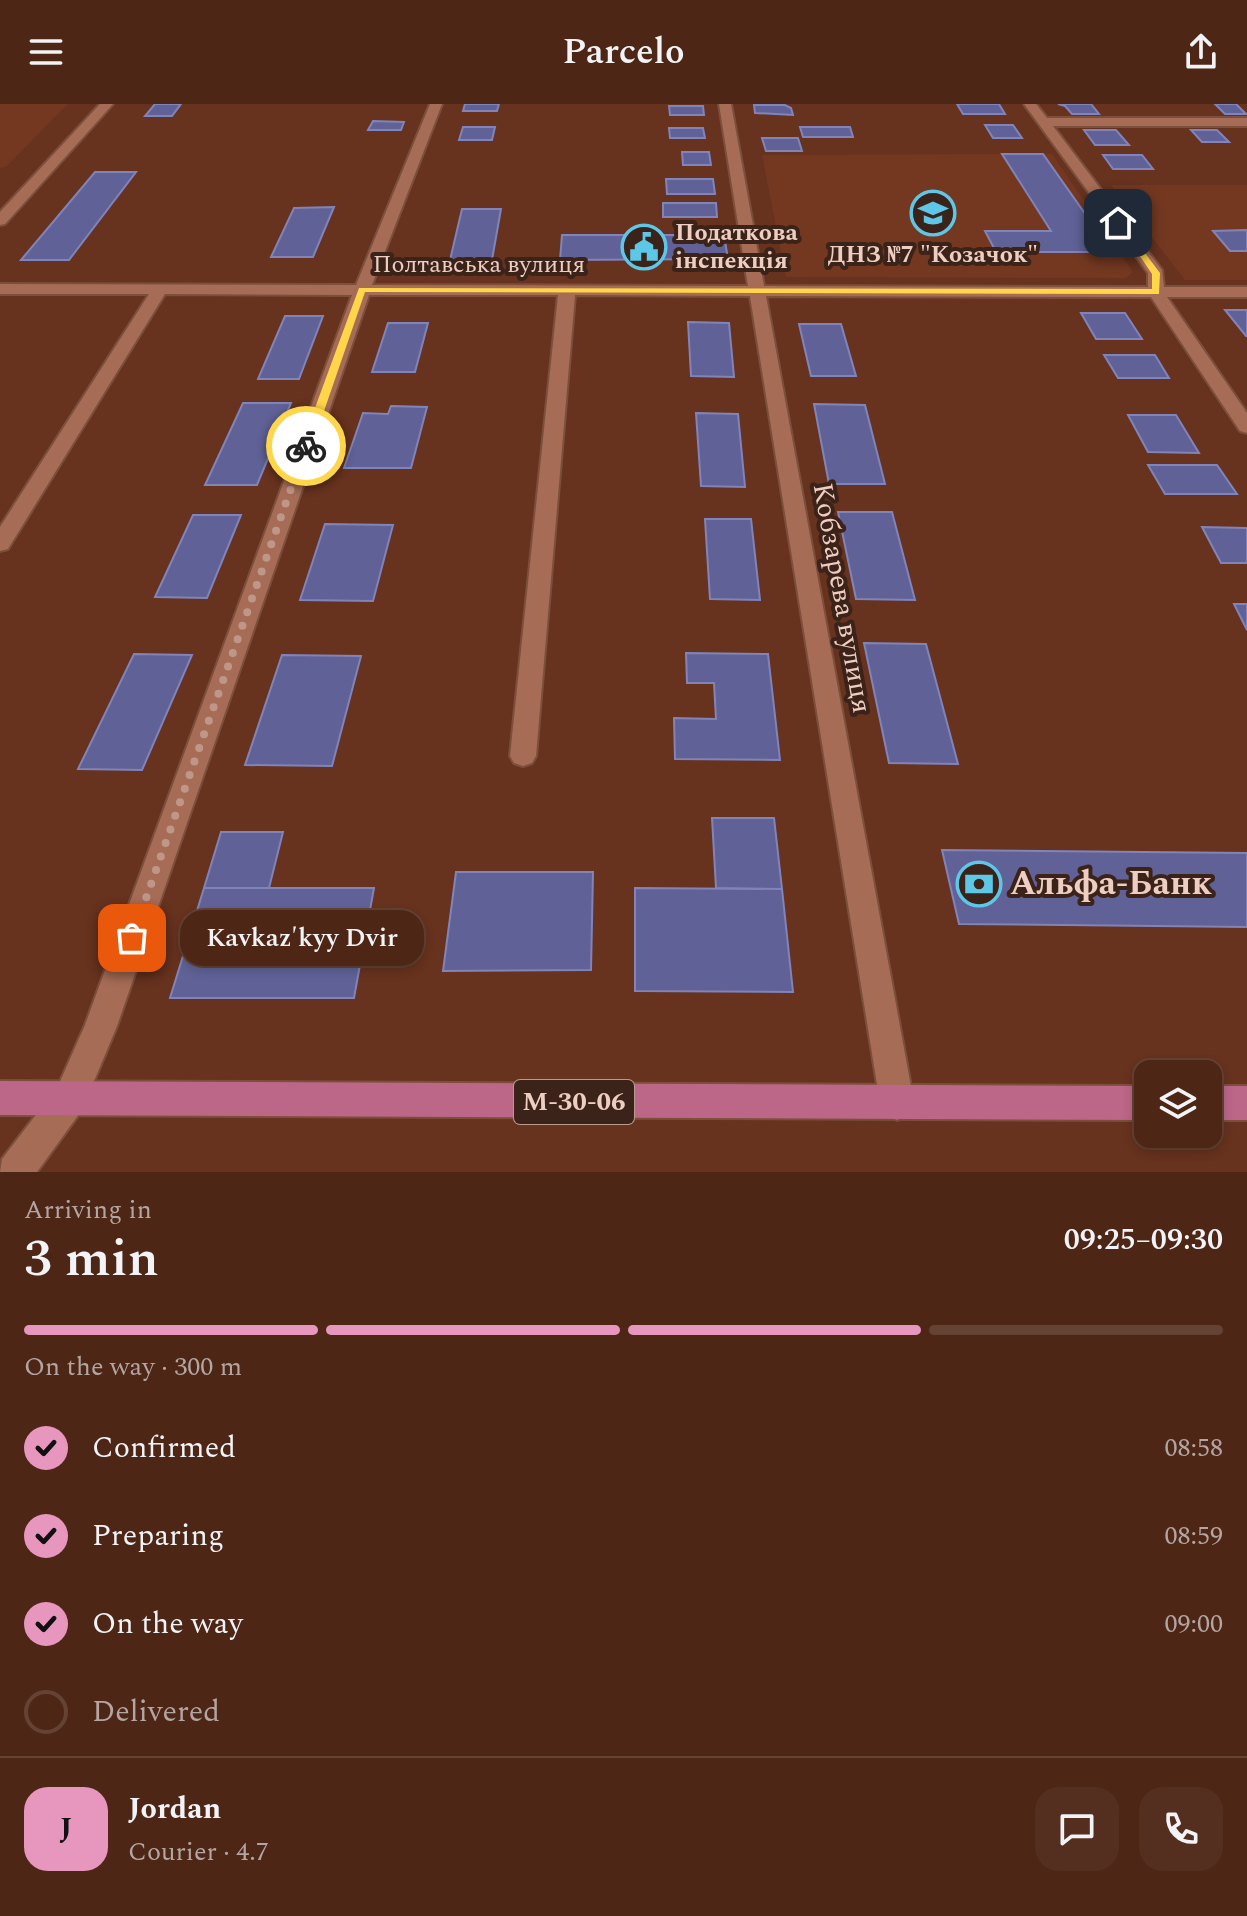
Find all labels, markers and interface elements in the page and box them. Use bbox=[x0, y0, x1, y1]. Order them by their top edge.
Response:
text: Parcelo bbox=[562, 25, 685, 80]
icon: menu bbox=[24, 30, 68, 74]
icon: share bbox=[1179, 30, 1223, 74]
school or university icon: ДНЗ №7 "Козачок" bbox=[909, 189, 957, 237]
pin bbox=[1084, 189, 1152, 257]
icon: home bbox=[1096, 201, 1140, 245]
place label: Податкова інспекція bbox=[675, 215, 799, 279]
public building icon: Податкова інспекція bbox=[620, 223, 668, 271]
place label: ДНЗ №7 "Козачок" bbox=[828, 237, 1038, 273]
street label: Полтавська вулиця bbox=[373, 247, 585, 283]
courier bbox=[266, 406, 346, 486]
icon: bike bbox=[284, 424, 328, 468]
street label: Кобзарева вулиця bbox=[801, 480, 883, 716]
place label: Альфа-Банк bbox=[1010, 858, 1212, 910]
bank icon: Альфа-Банк bbox=[955, 860, 1003, 908]
pin bbox=[98, 904, 166, 972]
callout: Kavkazʹkyy Dvir bbox=[180, 910, 424, 966]
icon: bag bbox=[110, 916, 154, 960]
text: Kavkazʹkyy Dvir bbox=[206, 918, 398, 958]
map controls bbox=[1134, 1060, 1222, 1148]
button: layers bbox=[1134, 1060, 1222, 1148]
road number: М-30-06 bbox=[514, 1080, 634, 1124]
text: Arriving in bbox=[24, 1190, 152, 1230]
text: 09:25–09:30 bbox=[1064, 1217, 1223, 1263]
text: 3 min bbox=[24, 1220, 159, 1299]
text: On the way · 300 m bbox=[24, 1347, 242, 1387]
text: Confirmed bbox=[92, 1425, 236, 1471]
icon: check bbox=[24, 1426, 68, 1470]
text: 08:58 bbox=[1164, 1428, 1223, 1468]
text: Preparing bbox=[92, 1513, 224, 1559]
icon: check bbox=[24, 1514, 68, 1558]
text: 08:59 bbox=[1164, 1516, 1223, 1556]
text: On the way bbox=[92, 1601, 243, 1647]
icon: check bbox=[24, 1602, 68, 1646]
text: 09:00 bbox=[1164, 1604, 1223, 1644]
text: Delivered bbox=[92, 1689, 220, 1735]
text: Jordan bbox=[128, 1786, 221, 1832]
button: chat bbox=[1035, 1787, 1119, 1871]
button: phone bbox=[1139, 1787, 1223, 1871]
text: J bbox=[60, 1806, 72, 1852]
text: Courier · 4.7 bbox=[128, 1832, 269, 1872]

